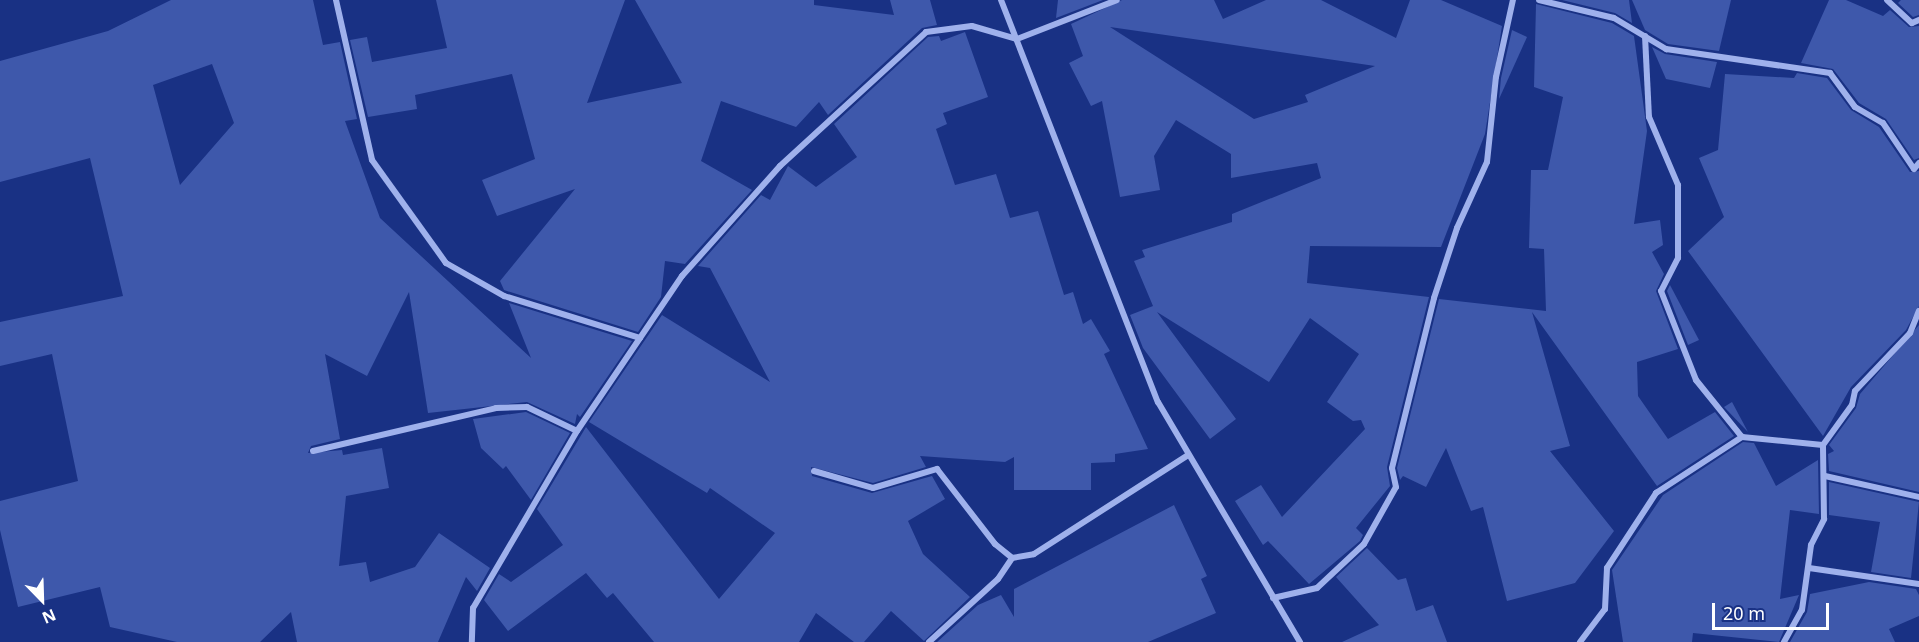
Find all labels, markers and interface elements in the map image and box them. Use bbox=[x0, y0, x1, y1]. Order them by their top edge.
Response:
north arrow bbox=[12, 570, 72, 630]
scale bar bbox=[1715, 591, 1832, 629]
text: 20 m bbox=[1723, 601, 1765, 625]
text: N bbox=[39, 604, 59, 629]

